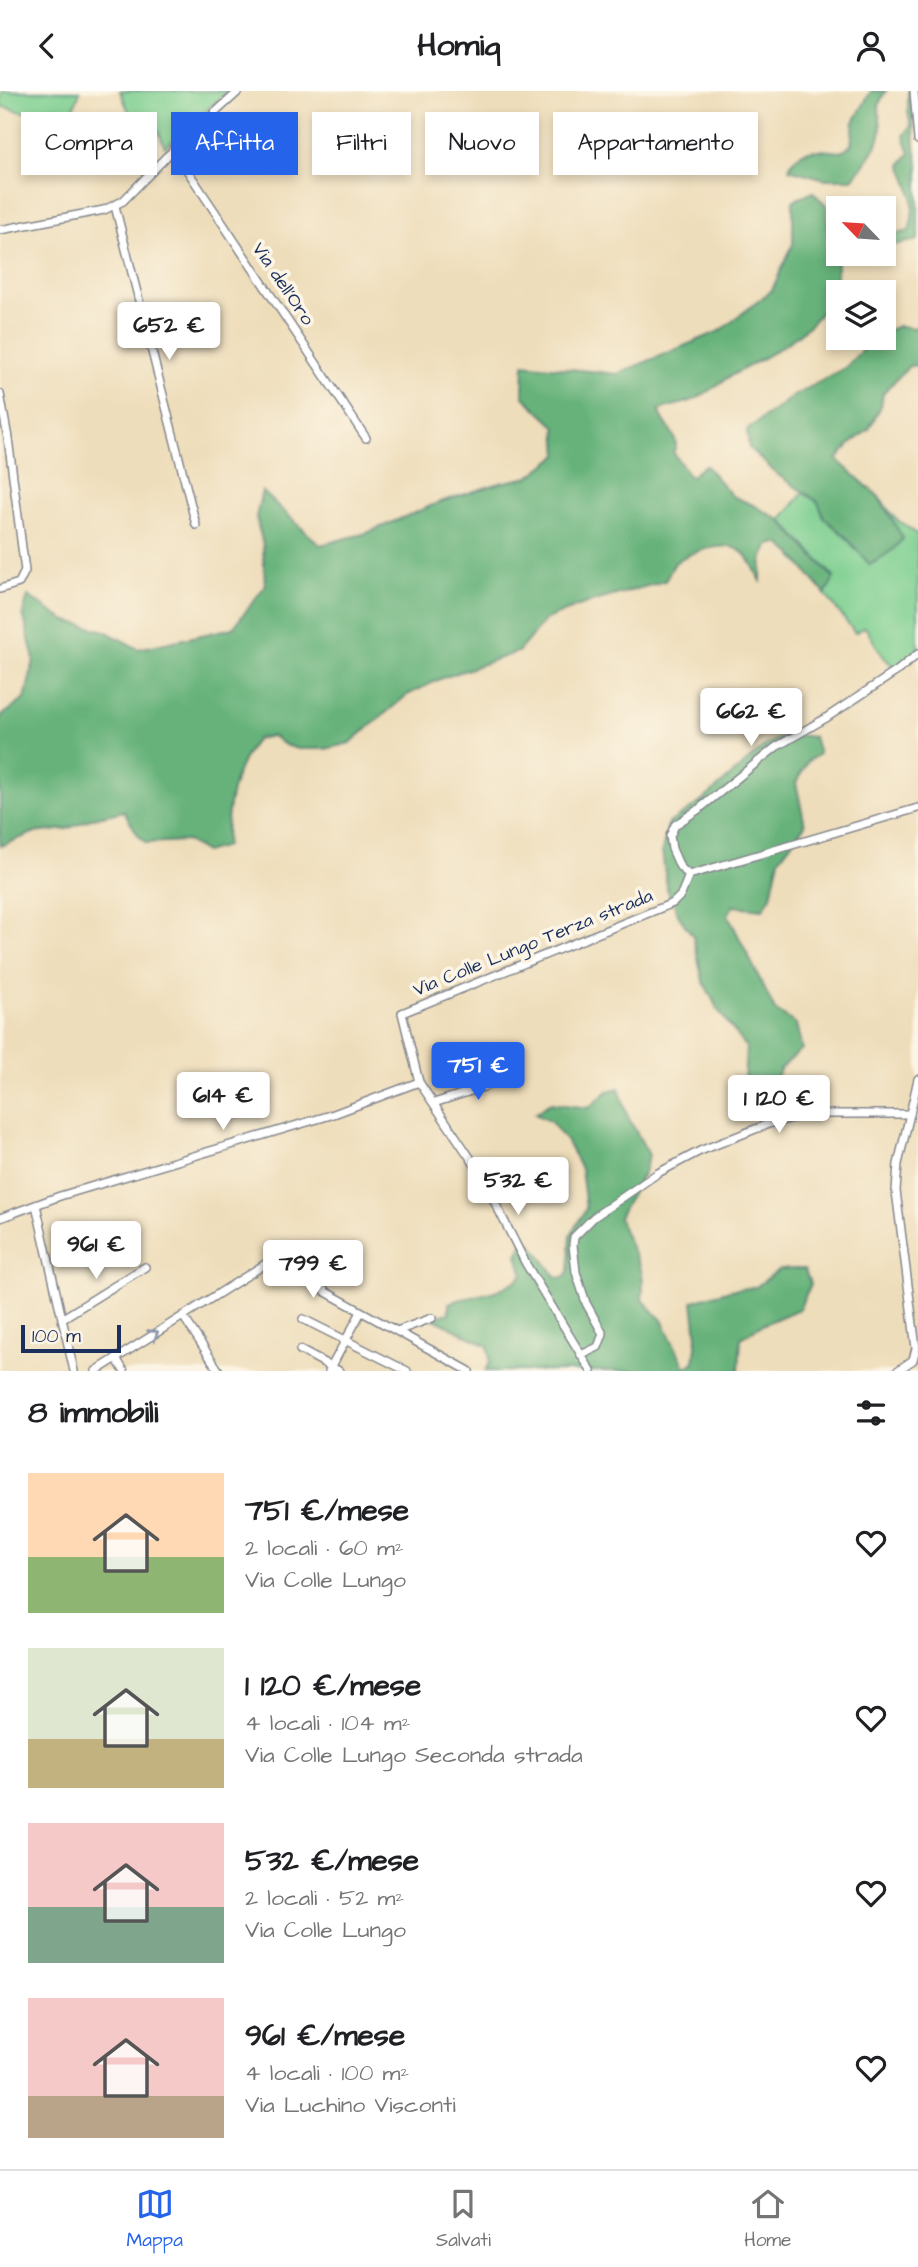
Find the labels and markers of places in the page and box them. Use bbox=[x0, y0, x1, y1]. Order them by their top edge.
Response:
pin: 652 € bbox=[120, 303, 218, 362]
pin: 662 € bbox=[702, 689, 800, 748]
pin: 751 € bbox=[429, 1042, 527, 1102]
pin: 614 € bbox=[174, 1073, 272, 1132]
pin: 1 120 € bbox=[714, 1075, 844, 1135]
pin: 532 € bbox=[469, 1157, 567, 1217]
pin: 961 € bbox=[47, 1221, 145, 1281]
pin: 799 € bbox=[264, 1241, 362, 1300]

